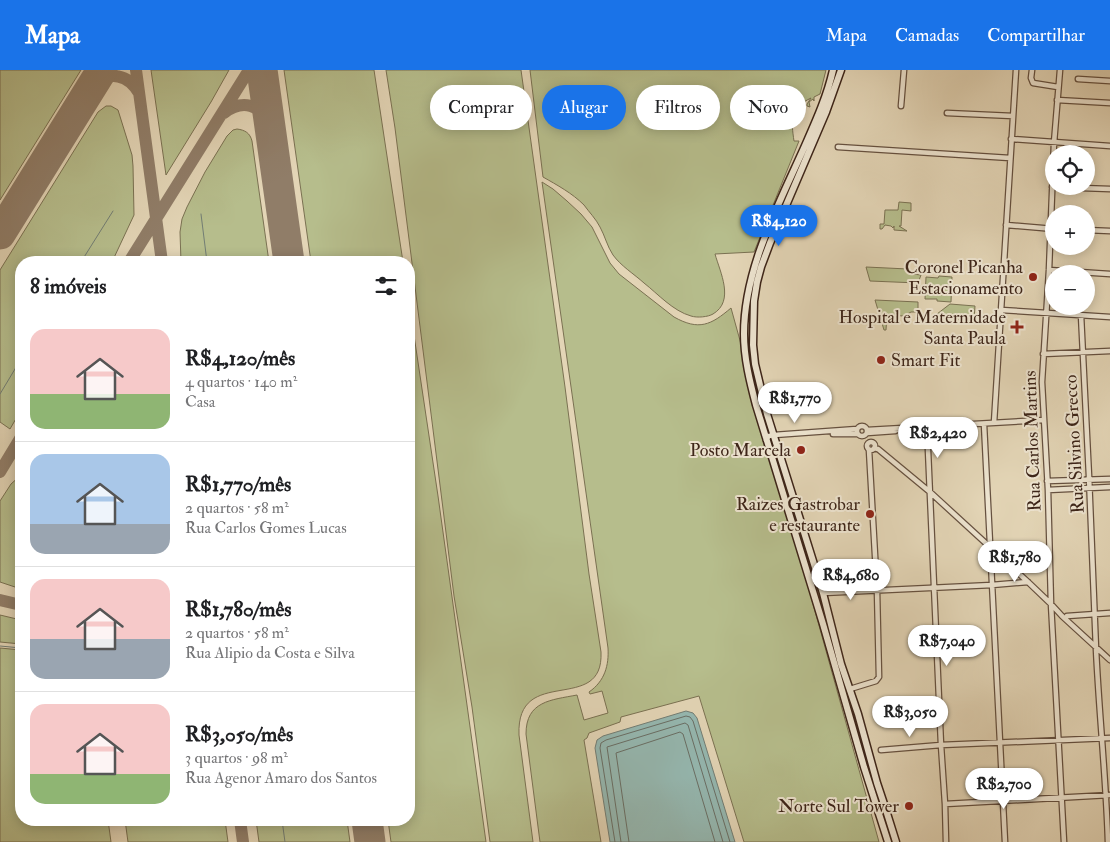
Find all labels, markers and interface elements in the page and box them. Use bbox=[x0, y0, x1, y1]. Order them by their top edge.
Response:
text: Mapa bbox=[25, 20, 80, 51]
text: Mapa bbox=[826, 24, 867, 47]
text: Camadas bbox=[895, 24, 959, 47]
text: Compartilhar bbox=[987, 24, 1085, 47]
chip: Comprar bbox=[430, 85, 532, 130]
chip: Alugar bbox=[542, 85, 626, 130]
chip: Filtros bbox=[636, 85, 720, 130]
chip: Novo bbox=[730, 85, 806, 130]
map controls bbox=[1045, 145, 1095, 315]
button: locate bbox=[1045, 145, 1095, 195]
pin: R$4,120 bbox=[733, 204, 825, 247]
button: + bbox=[1045, 205, 1095, 255]
text: R$4,120 bbox=[751, 211, 807, 231]
place label: Coronel Picanha Estacionamento bbox=[905, 256, 1024, 300]
button: − bbox=[1045, 265, 1095, 315]
marker: Coronel Picanha Estacionamento bbox=[1027, 271, 1039, 283]
icon: filters bbox=[372, 272, 400, 300]
text: 8 imóveis bbox=[30, 273, 106, 300]
place label: Hospital e Maternidade Santa Paula bbox=[839, 306, 1007, 350]
marker: Hospital e Maternidade Santa Paula bbox=[1010, 320, 1024, 334]
text: R$4,120/mês bbox=[185, 345, 295, 372]
icon: home bbox=[70, 349, 130, 409]
place label: Smart Fit bbox=[891, 349, 961, 372]
marker: Smart Fit bbox=[875, 354, 887, 366]
street label: Rua Carlos Martins bbox=[1019, 370, 1046, 512]
text: 4 quartos · 140 m² bbox=[185, 372, 297, 392]
street label: Rua Silvino Grecco bbox=[1059, 374, 1090, 514]
pin: R$1,770 bbox=[749, 382, 841, 424]
text: R$1,770 bbox=[769, 388, 821, 408]
text: Casa bbox=[185, 392, 215, 412]
pin: R$2,420 bbox=[892, 416, 984, 459]
text: R$2,420 bbox=[909, 423, 967, 443]
place label: Posto Marcela bbox=[690, 439, 792, 462]
marker: Posto Marcela bbox=[795, 444, 807, 456]
text: R$1,770/mês bbox=[185, 471, 291, 498]
icon: home bbox=[70, 474, 130, 534]
place label: Raizes Gastrobar e restaurante bbox=[736, 493, 860, 537]
text: 2 quartos · 58 m² bbox=[185, 498, 289, 518]
marker: Raizes Gastrobar e restaurante bbox=[864, 508, 876, 520]
text: Rua Carlos Gomes Lucas bbox=[185, 518, 347, 538]
pin: R$1,780 bbox=[969, 540, 1061, 583]
text: R$1,780 bbox=[989, 547, 1041, 567]
pin: R$4,680 bbox=[805, 558, 897, 601]
text: R$4,680 bbox=[822, 565, 880, 585]
text: R$1,780/mês bbox=[185, 596, 292, 623]
icon: home bbox=[70, 599, 130, 659]
text: 2 quartos · 58 m² bbox=[185, 623, 289, 643]
pin: R$7,040 bbox=[901, 624, 993, 667]
text: R$7,040 bbox=[919, 631, 975, 651]
text: Rua Alipio da Costa e Silva bbox=[185, 643, 355, 663]
pin: R$3,050 bbox=[864, 696, 956, 738]
text: R$3,050 bbox=[883, 702, 937, 722]
text: R$3,050/mês bbox=[185, 721, 293, 748]
icon: home bbox=[70, 724, 130, 784]
text: 3 quartos · 98 m² bbox=[185, 748, 288, 768]
text: Rua Agenor Amaro dos Santos bbox=[185, 768, 377, 788]
pin: R$2,700 bbox=[958, 768, 1050, 810]
text: R$2,700 bbox=[976, 774, 1032, 794]
place label: Norte Sul Tower bbox=[778, 795, 899, 818]
marker: Norte Sul Tower bbox=[903, 800, 915, 812]

